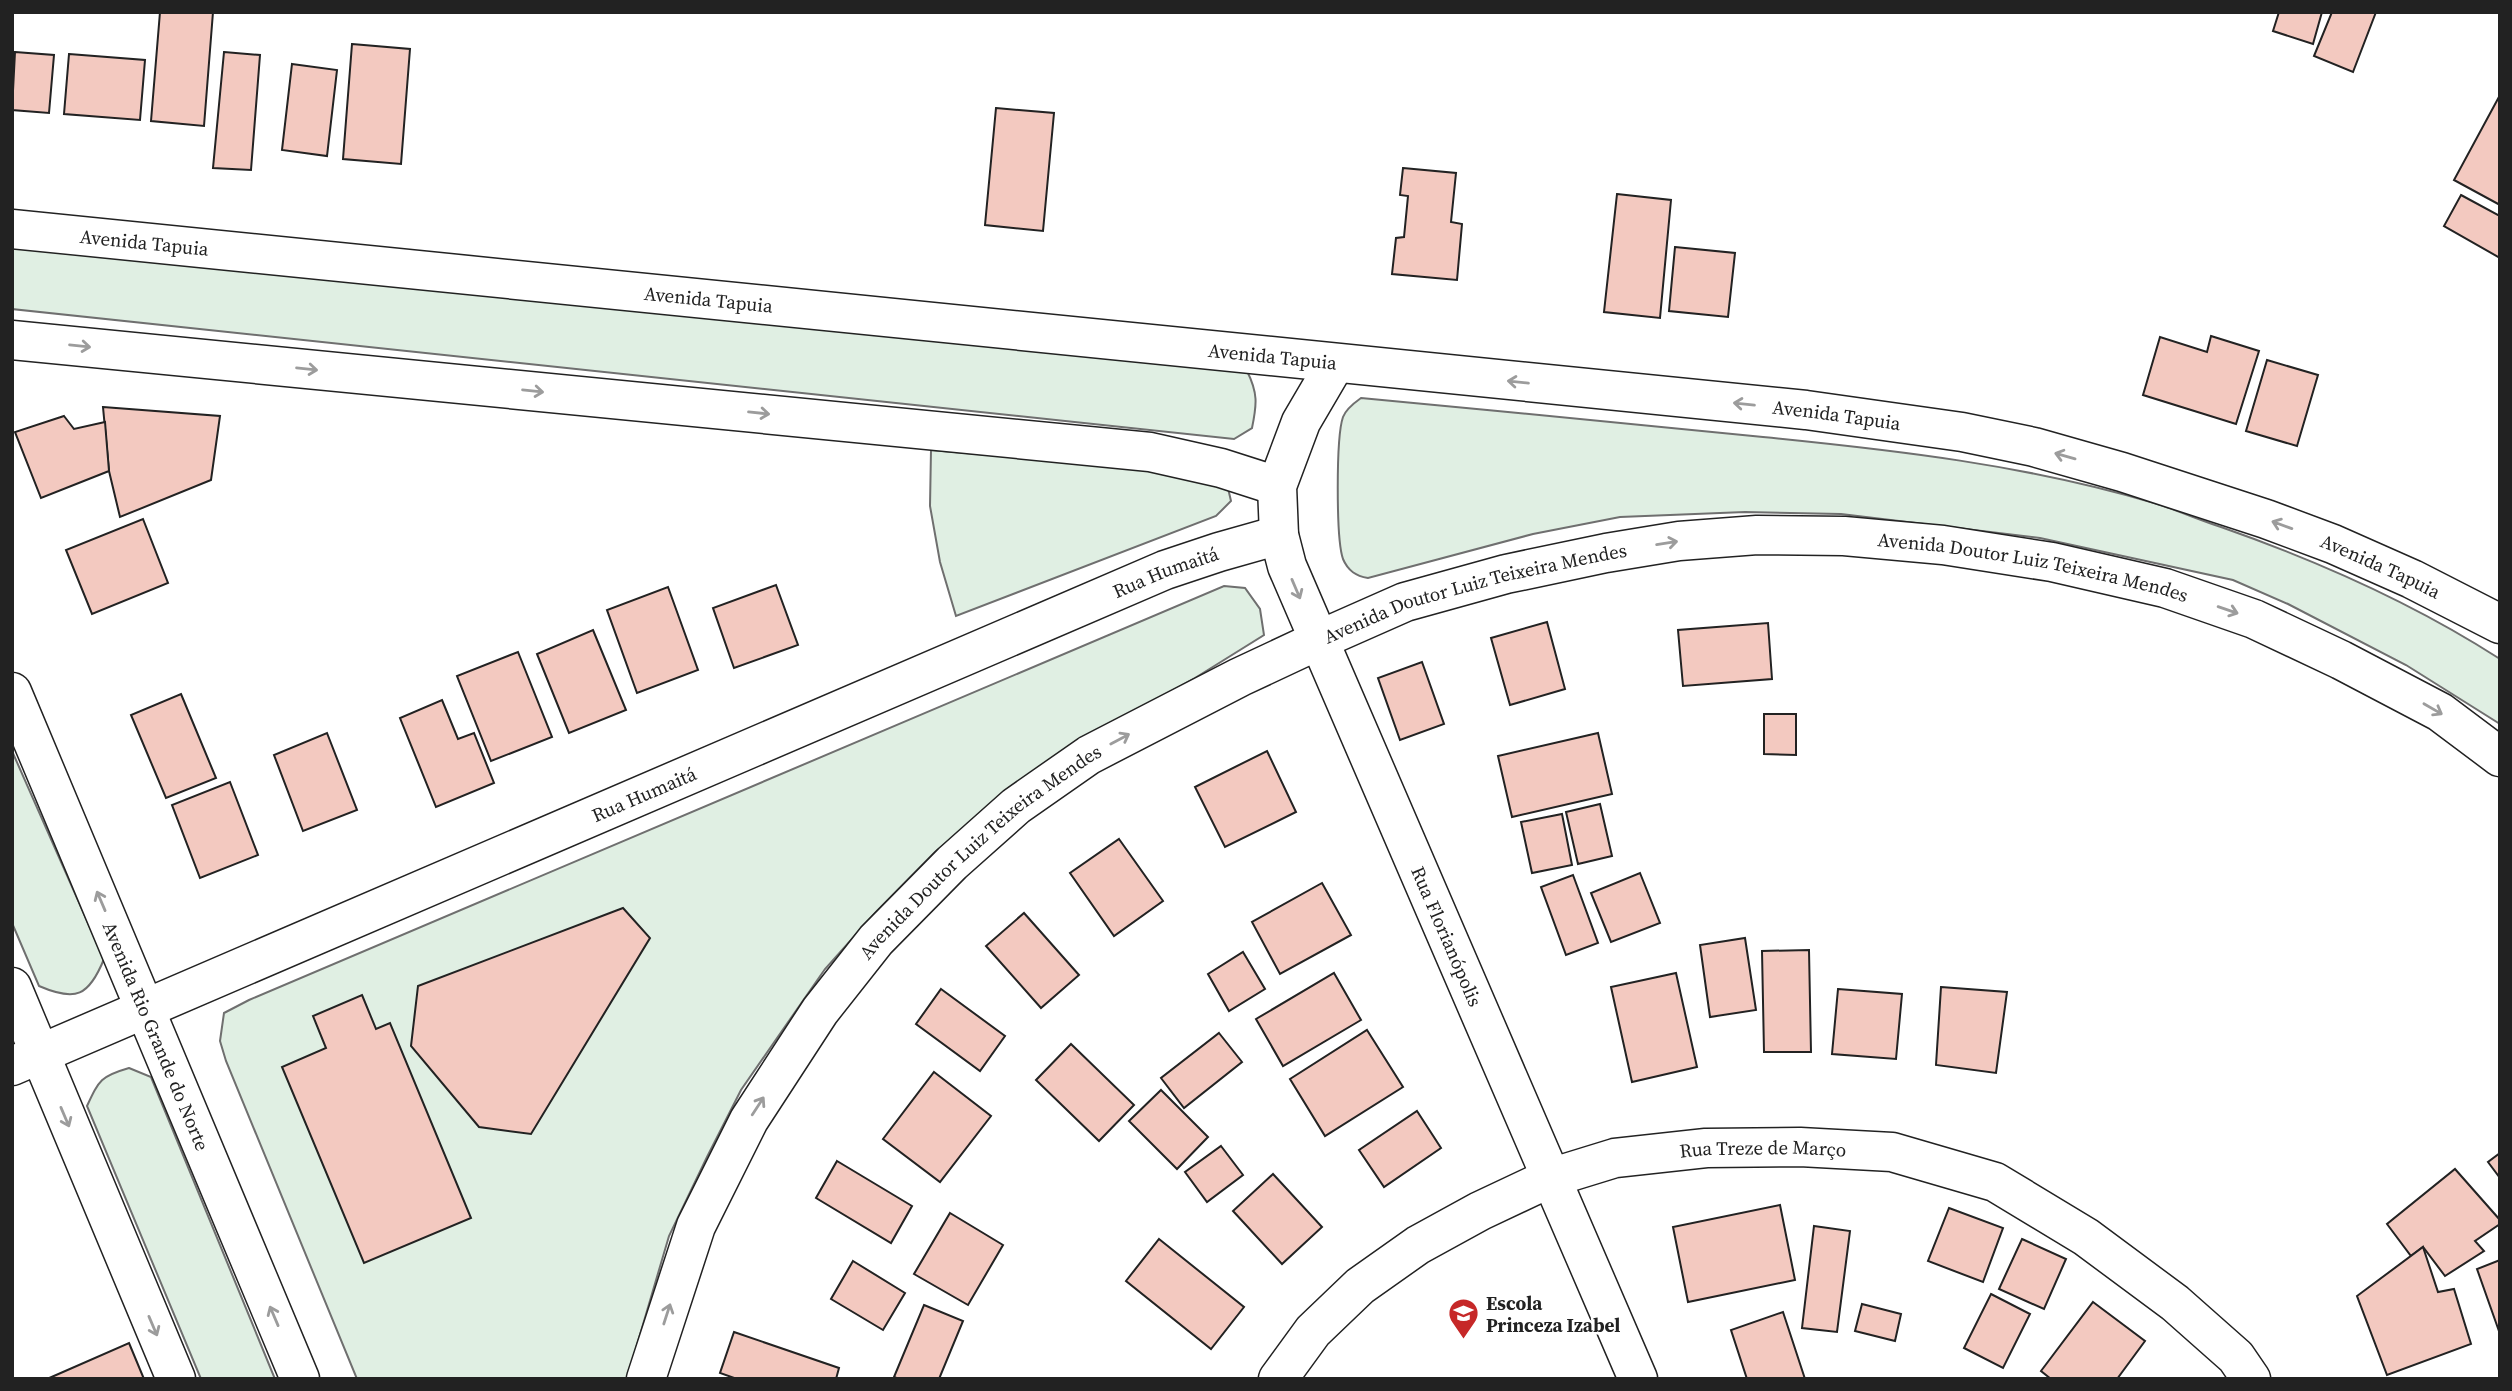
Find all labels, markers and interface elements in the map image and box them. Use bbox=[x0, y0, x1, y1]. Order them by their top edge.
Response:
street label: Avenida Tapuia bbox=[79, 223, 210, 262]
street label: Avenida Tapuia bbox=[643, 280, 774, 319]
street label: Avenida Tapuia bbox=[1207, 337, 1339, 376]
one-way arrow bbox=[68, 340, 91, 353]
one-way arrow bbox=[295, 363, 317, 376]
one-way arrow bbox=[1507, 375, 1530, 388]
one-way arrow bbox=[521, 385, 544, 398]
street label: Avenida Tapuia bbox=[1771, 394, 1903, 436]
one-way arrow bbox=[1733, 397, 1756, 410]
one-way arrow bbox=[748, 407, 770, 420]
one-way arrow bbox=[2054, 449, 2077, 462]
one-way arrow bbox=[2271, 518, 2293, 530]
street label: Avenida Doutor Luiz Teixeira Mendes bbox=[1877, 526, 2192, 608]
street label: Avenida Tapuia bbox=[2317, 528, 2445, 605]
one-way arrow bbox=[1655, 536, 1678, 549]
street label: Avenida Doutor Luiz Teixeira Mendes bbox=[1319, 537, 1629, 649]
street label: Rua Humaitá bbox=[1109, 540, 1222, 604]
one-way arrow bbox=[1290, 577, 1303, 599]
one-way arrow bbox=[2217, 605, 2239, 617]
one-way arrow bbox=[2423, 702, 2443, 716]
one-way arrow bbox=[1109, 731, 1129, 745]
street label: Avenida Doutor Luiz Teixeira Mendes bbox=[853, 738, 1106, 964]
street label: Rua Humaitá bbox=[588, 760, 701, 828]
street label: Rua Florianópolis bbox=[1405, 862, 1489, 1011]
one-way arrow bbox=[93, 891, 106, 912]
street label: Avenida Rio Grande do Norte bbox=[97, 917, 216, 1155]
one-way arrow bbox=[751, 1097, 765, 1116]
one-way arrow bbox=[59, 1105, 72, 1127]
street label: Rua Treze de Março bbox=[1678, 1134, 1847, 1164]
place label: Escola Princeza Izabel bbox=[1486, 1290, 1620, 1338]
school or university icon: Escola Princeza Izabel bbox=[1446, 1297, 1480, 1341]
one-way arrow bbox=[662, 1303, 674, 1325]
one-way arrow bbox=[266, 1305, 279, 1327]
one-way arrow bbox=[148, 1315, 161, 1337]

